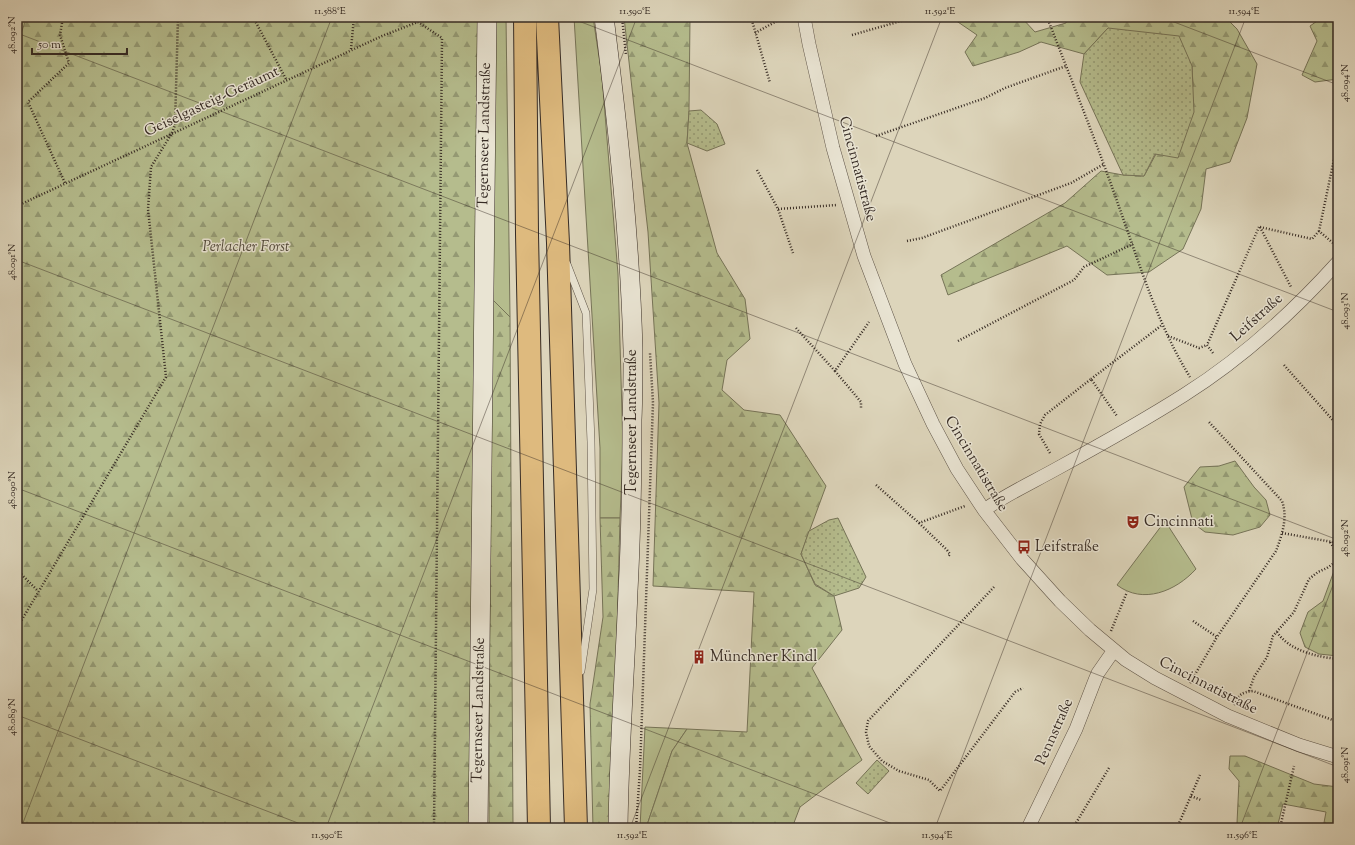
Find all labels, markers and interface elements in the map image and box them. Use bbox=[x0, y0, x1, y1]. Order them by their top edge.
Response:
text: 11.588°E bbox=[314, 4, 346, 19]
text: 11.590°E bbox=[619, 4, 651, 19]
text: 11.592°E bbox=[925, 4, 955, 19]
text: 11.594°E bbox=[1228, 4, 1260, 19]
text: 48.092°N bbox=[5, 16, 20, 54]
scale bar bbox=[32, 30, 127, 56]
text: 50 m bbox=[37, 36, 61, 54]
street label: Geiselgasteig-Geräumt bbox=[141, 61, 283, 143]
street label: Tegernseer Landstraße bbox=[473, 62, 497, 208]
text: 48.094°N bbox=[1338, 64, 1353, 102]
street label: Cincinnatistraße bbox=[833, 114, 881, 224]
park label: Perlacher Forst bbox=[202, 237, 290, 258]
text: 48.091°N bbox=[5, 244, 20, 280]
street label: Leifstraße bbox=[1226, 289, 1288, 347]
text: 48.093°N bbox=[1338, 293, 1353, 329]
street label: Tegernseer Landstraße bbox=[622, 349, 643, 495]
street label: Cincinnatistraße bbox=[939, 412, 1013, 516]
text: 48.090°N bbox=[5, 471, 20, 509]
place label: Cincinnati bbox=[1144, 512, 1214, 533]
theatre icon: Cincinnati bbox=[1125, 514, 1141, 530]
text: 48.092°N bbox=[1338, 519, 1353, 557]
place label: Leifstraße bbox=[1035, 537, 1099, 558]
bus stop icon: Leifstraße bbox=[1016, 539, 1032, 555]
street label: Tegernseer Landstraße bbox=[467, 637, 491, 783]
place label: Münchner Kindl bbox=[710, 647, 817, 668]
building icon: Münchner Kindl bbox=[691, 649, 707, 665]
street label: Cincinnatistraße bbox=[1155, 652, 1261, 720]
street label: Pennstraße bbox=[1031, 695, 1079, 769]
text: 48.089°N bbox=[5, 698, 20, 736]
text: 48.091°N bbox=[1338, 747, 1353, 783]
text: 11.590°E bbox=[311, 828, 343, 843]
text: 11.592°E bbox=[617, 828, 647, 843]
text: 11.594°E bbox=[921, 828, 953, 843]
text: 11.596°E bbox=[1226, 828, 1258, 843]

